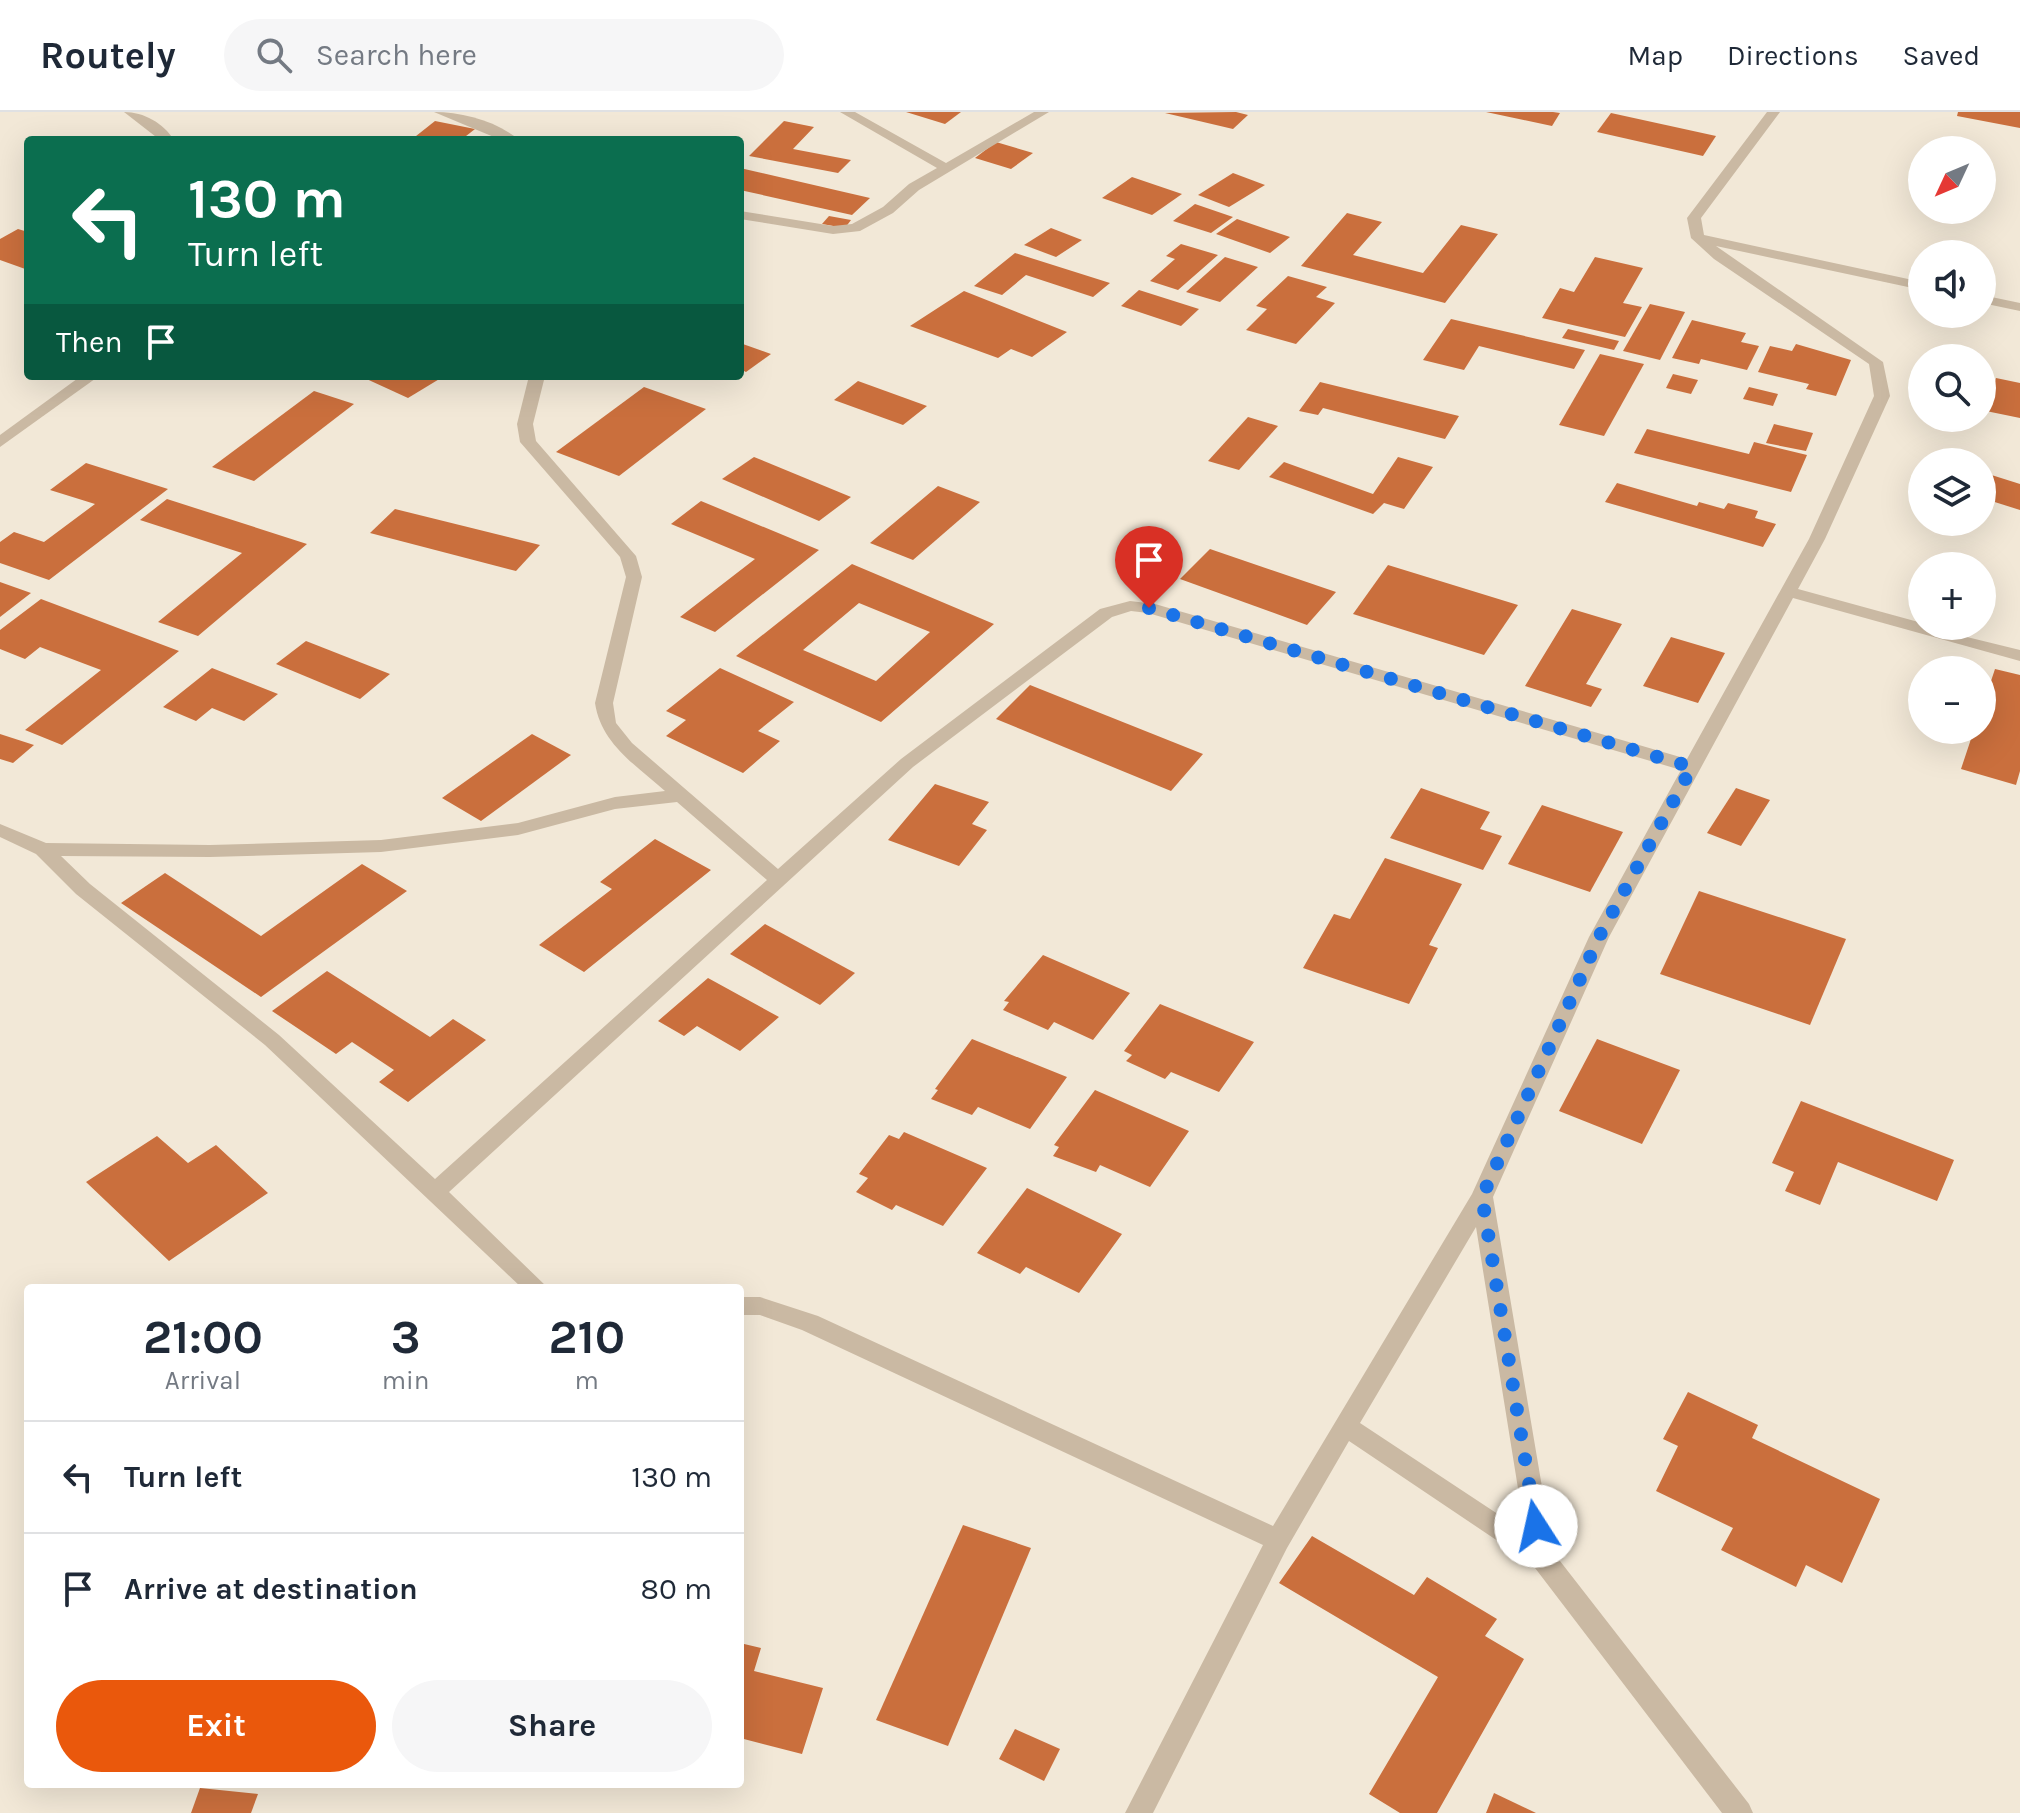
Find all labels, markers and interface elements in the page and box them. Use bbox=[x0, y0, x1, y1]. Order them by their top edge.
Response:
search box bbox=[224, 19, 784, 91]
text: Routely bbox=[40, 33, 176, 78]
icon: search bbox=[252, 33, 296, 77]
text: Search here bbox=[316, 37, 477, 73]
text: Map bbox=[1628, 39, 1683, 72]
text: Directions bbox=[1727, 39, 1859, 72]
text: Saved bbox=[1903, 39, 1980, 72]
north arrow bbox=[1908, 136, 1996, 224]
map controls bbox=[1908, 136, 1996, 744]
text: 130 m bbox=[188, 166, 346, 231]
icon: left bbox=[56, 168, 160, 272]
text: Turn left bbox=[188, 233, 323, 275]
button: sound bbox=[1908, 240, 1996, 328]
icon: arrive bbox=[139, 320, 183, 364]
text: Then bbox=[56, 324, 123, 360]
button: search bbox=[1908, 344, 1996, 432]
button: layers bbox=[1908, 448, 1996, 536]
pin bbox=[1115, 526, 1183, 608]
icon: arrive bbox=[1127, 538, 1171, 582]
button: + bbox=[1908, 552, 1996, 640]
button: − bbox=[1908, 656, 1996, 744]
text: 21:00 bbox=[143, 1309, 263, 1365]
text: 3 bbox=[391, 1309, 421, 1365]
text: 210 bbox=[548, 1309, 625, 1365]
text: Arrival bbox=[165, 1365, 241, 1396]
text: min bbox=[382, 1365, 430, 1396]
text: m bbox=[575, 1365, 599, 1396]
icon: left bbox=[56, 1455, 100, 1499]
text: Turn left bbox=[124, 1459, 242, 1495]
text: 130 m bbox=[631, 1459, 712, 1495]
position arrow bbox=[1494, 1484, 1578, 1568]
icon: arrive bbox=[56, 1567, 100, 1611]
text: Arrive at destination bbox=[124, 1571, 418, 1607]
text: 80 m bbox=[641, 1571, 712, 1607]
button: Exit bbox=[56, 1680, 376, 1772]
button: Share bbox=[392, 1680, 712, 1772]

